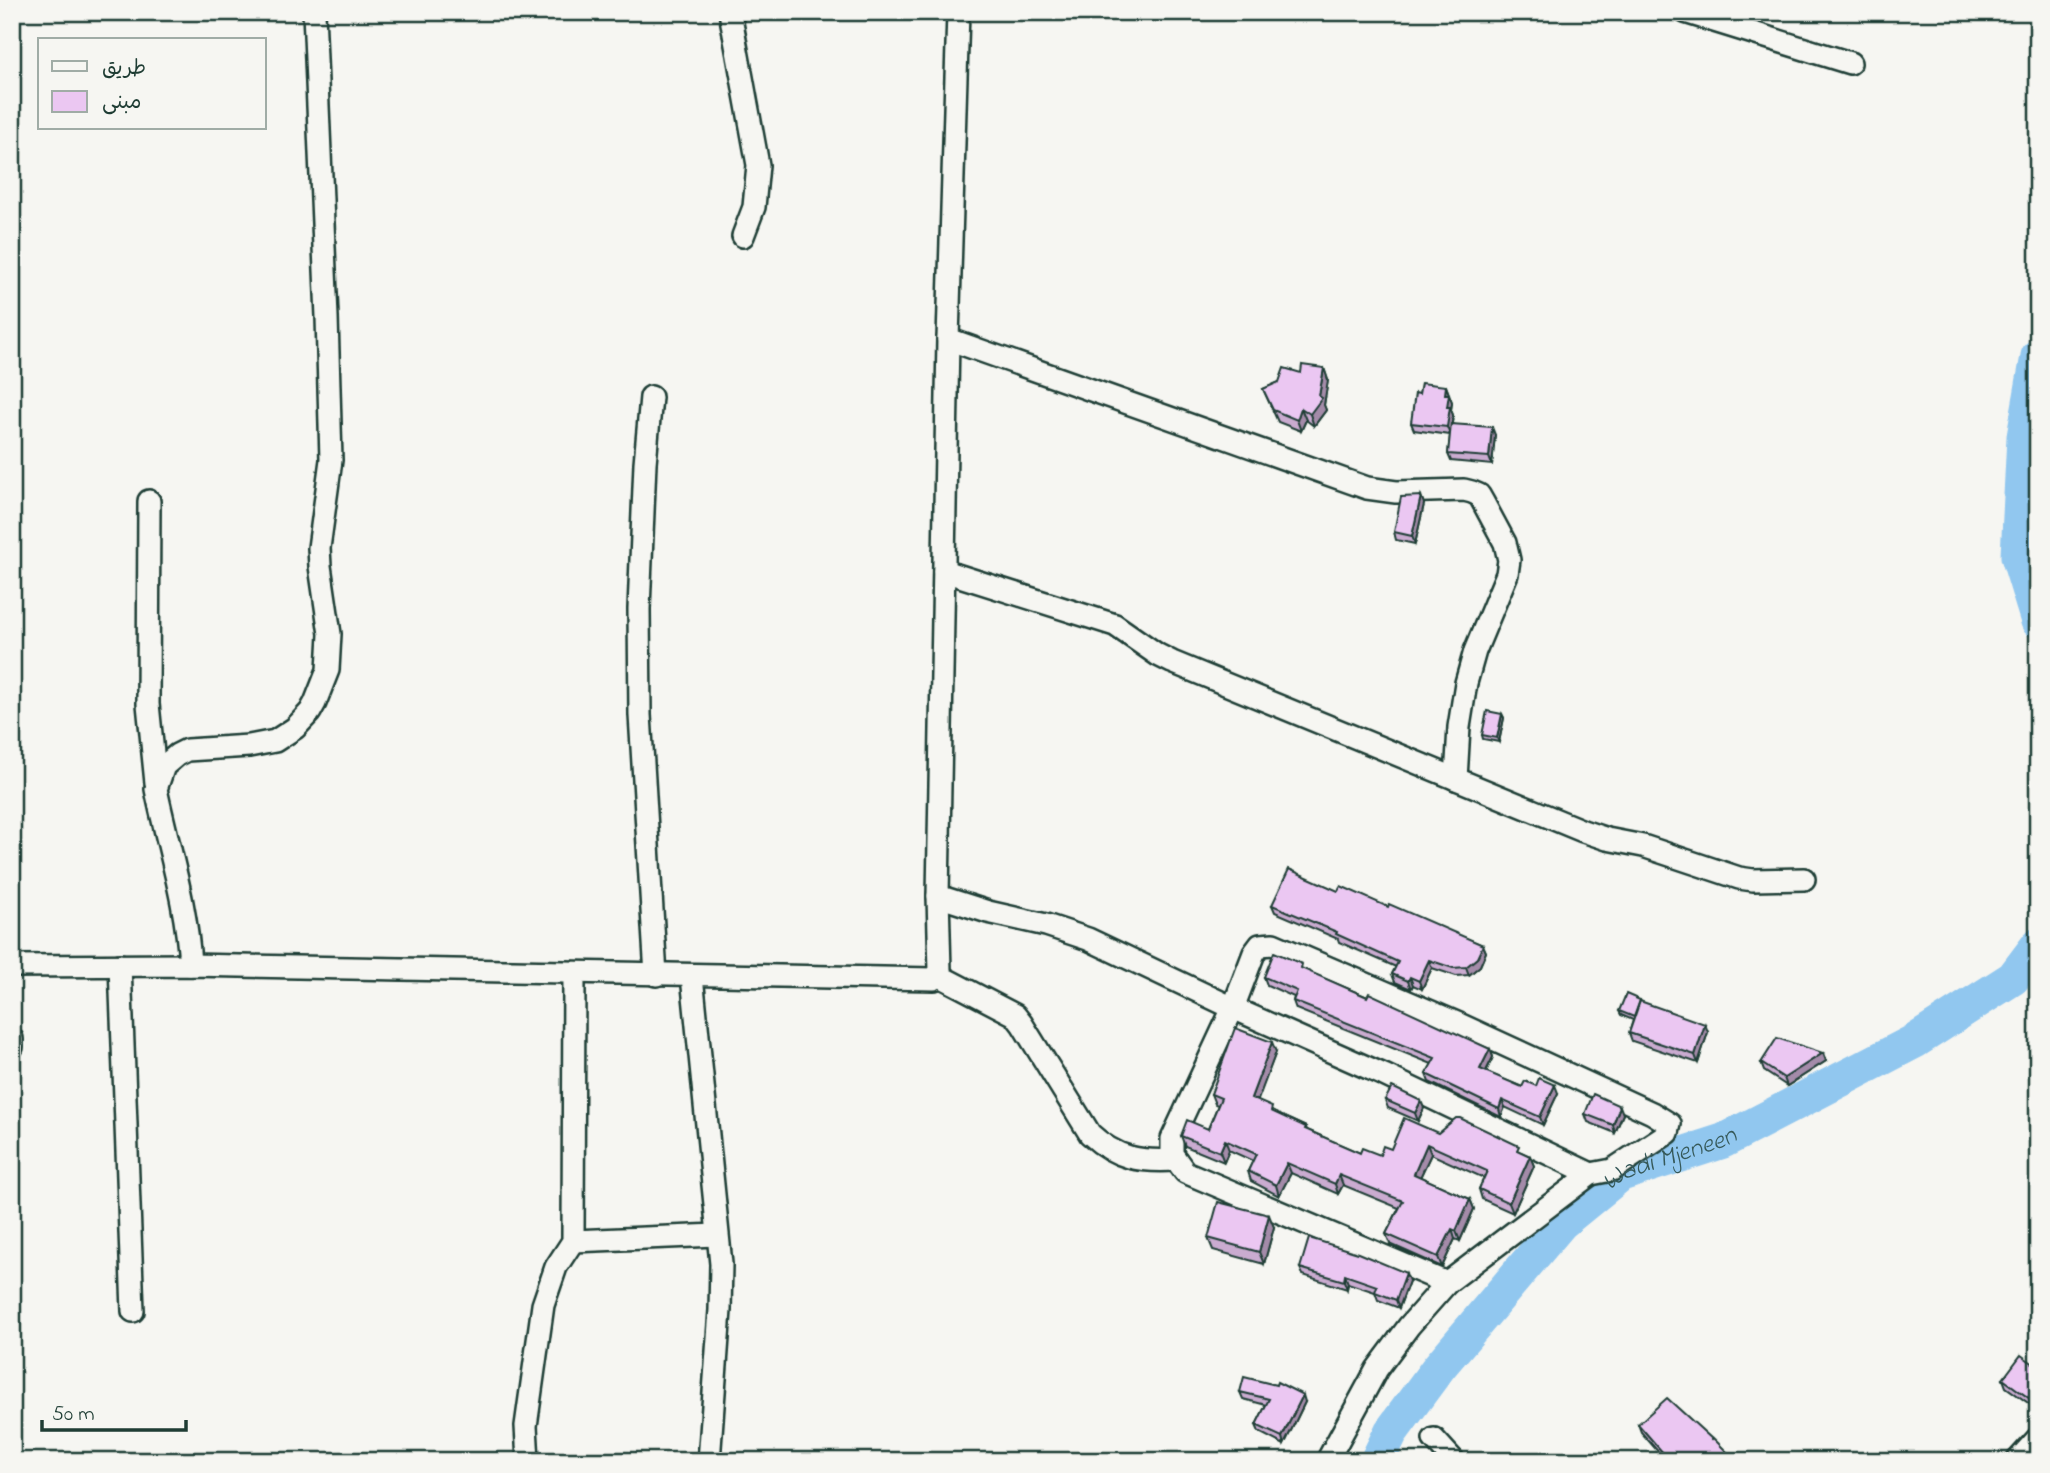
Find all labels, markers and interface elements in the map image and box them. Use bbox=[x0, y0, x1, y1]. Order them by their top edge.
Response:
legend bbox=[38, 38, 266, 130]
text: طريق bbox=[102, 54, 146, 84]
text: مبنى bbox=[102, 88, 141, 118]
water label: Wadi Mjeneen bbox=[1594, 1117, 1745, 1201]
scale bar bbox=[42, 1389, 186, 1433]
text: 50 m bbox=[52, 1400, 95, 1430]

